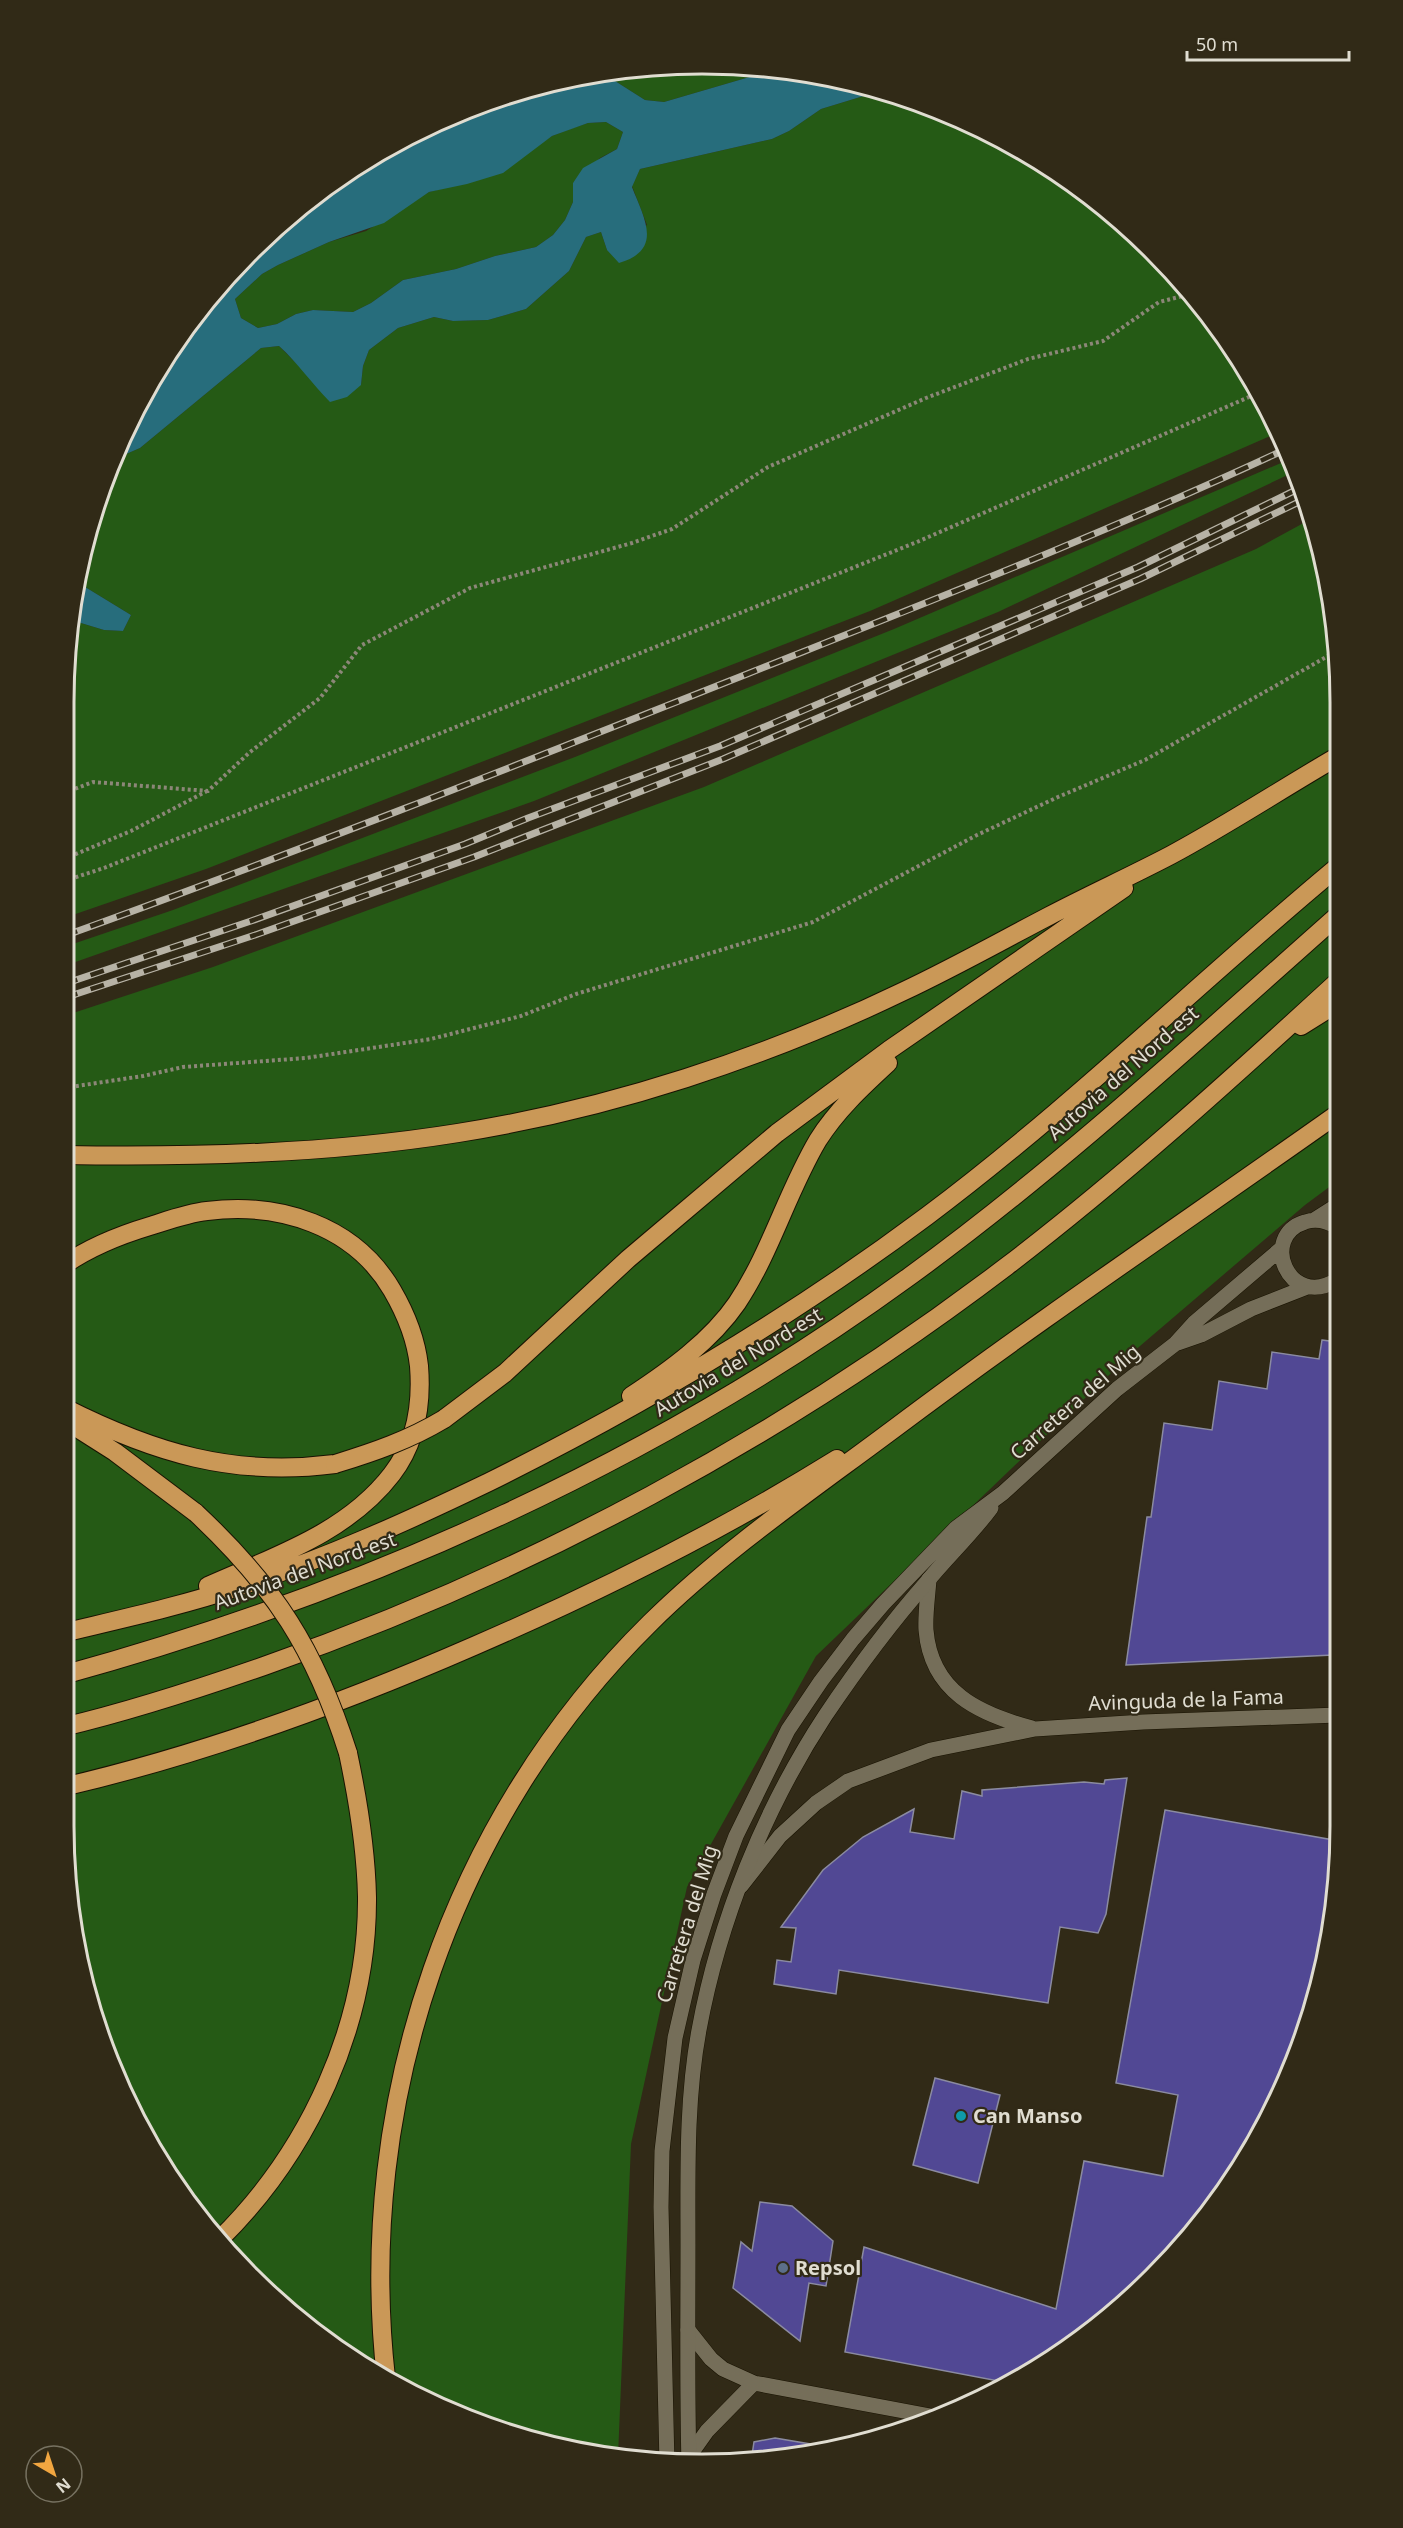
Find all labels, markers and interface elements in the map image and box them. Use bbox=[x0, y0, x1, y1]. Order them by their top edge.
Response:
scale bar bbox=[1187, 24, 1349, 62]
text: 50 m bbox=[1196, 32, 1238, 56]
street label: Autovia del Nord-est bbox=[1041, 1000, 1204, 1146]
street label: Autovia del Nord-est bbox=[649, 1301, 827, 1423]
street label: Carretera del Mig bbox=[1004, 1338, 1145, 1465]
street label: Autovia del Nord-est bbox=[210, 1525, 400, 1616]
street label: Avinguda de la Fama bbox=[1088, 1683, 1284, 1716]
street label: Carretera del Mig bbox=[650, 1842, 723, 2006]
place label: Can Manso bbox=[973, 2102, 1082, 2129]
marker: Can Manso bbox=[954, 2109, 968, 2123]
place label: Repsol bbox=[795, 2254, 861, 2281]
marker: Repsol bbox=[776, 2261, 790, 2275]
north arrow bbox=[24, 2444, 84, 2504]
text: N bbox=[51, 2473, 75, 2498]

